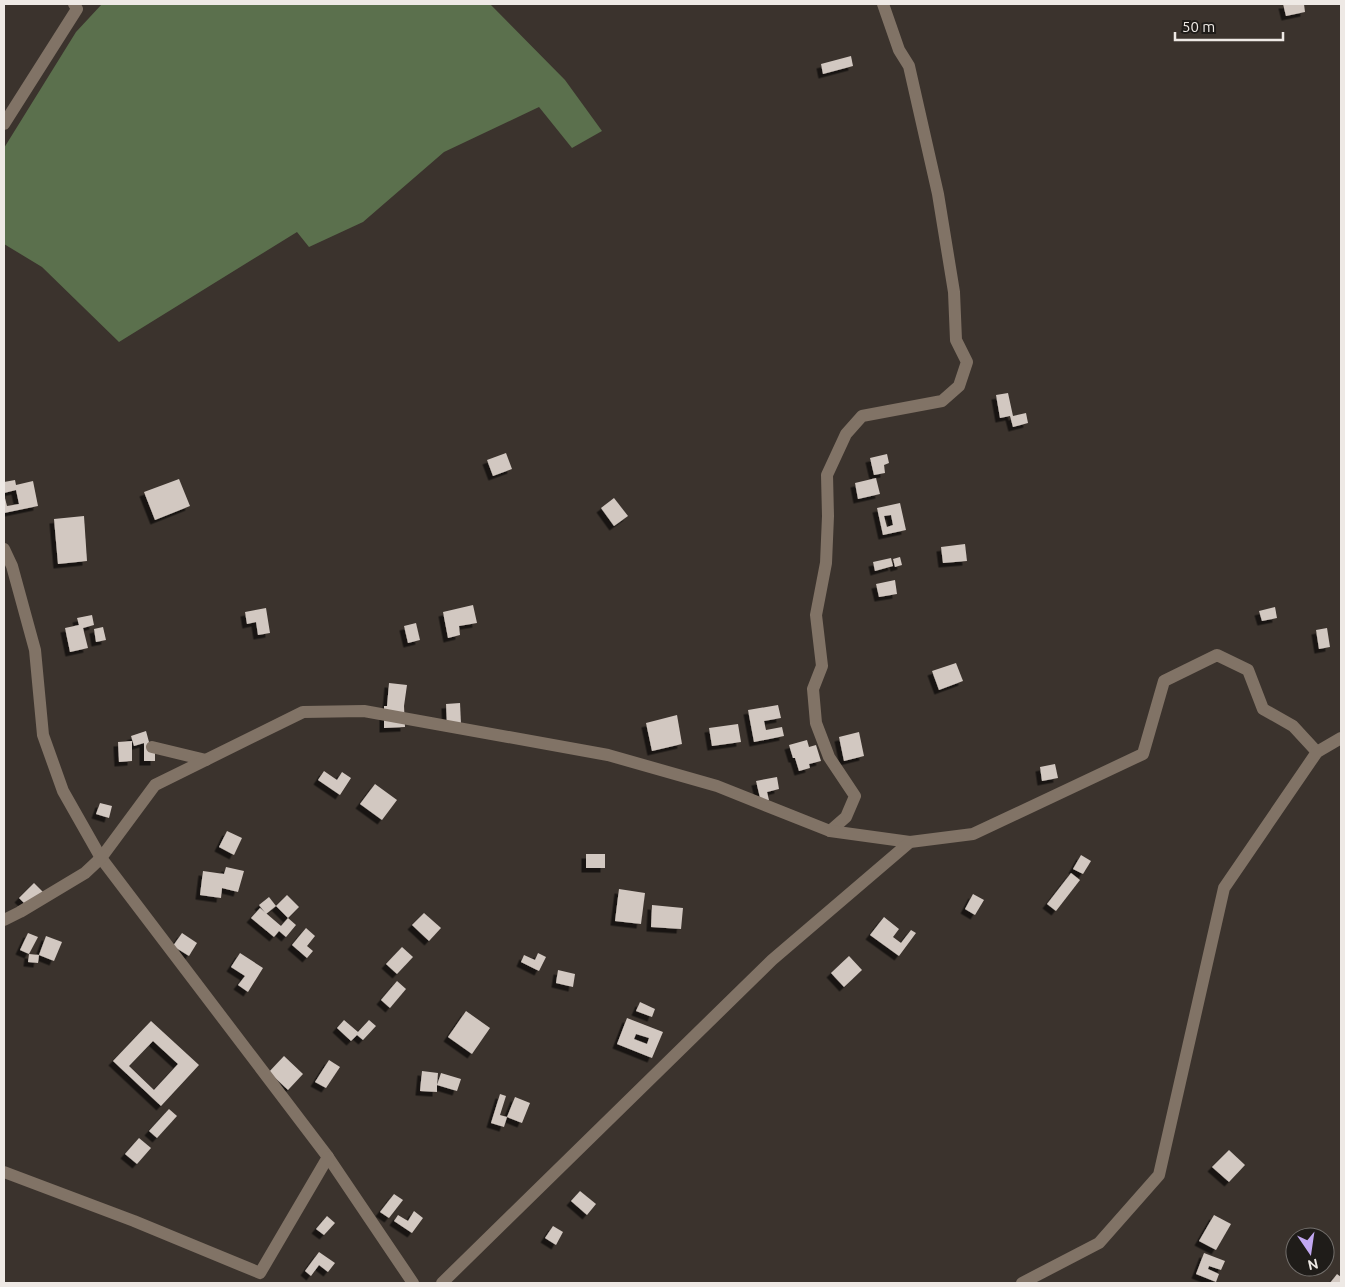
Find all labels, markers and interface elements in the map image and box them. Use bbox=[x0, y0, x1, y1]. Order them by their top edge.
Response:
scale bar bbox=[1175, 10, 1282, 42]
text: 50 m bbox=[1182, 18, 1215, 35]
north arrow bbox=[1285, 1227, 1335, 1277]
text: N bbox=[1306, 1256, 1320, 1274]

